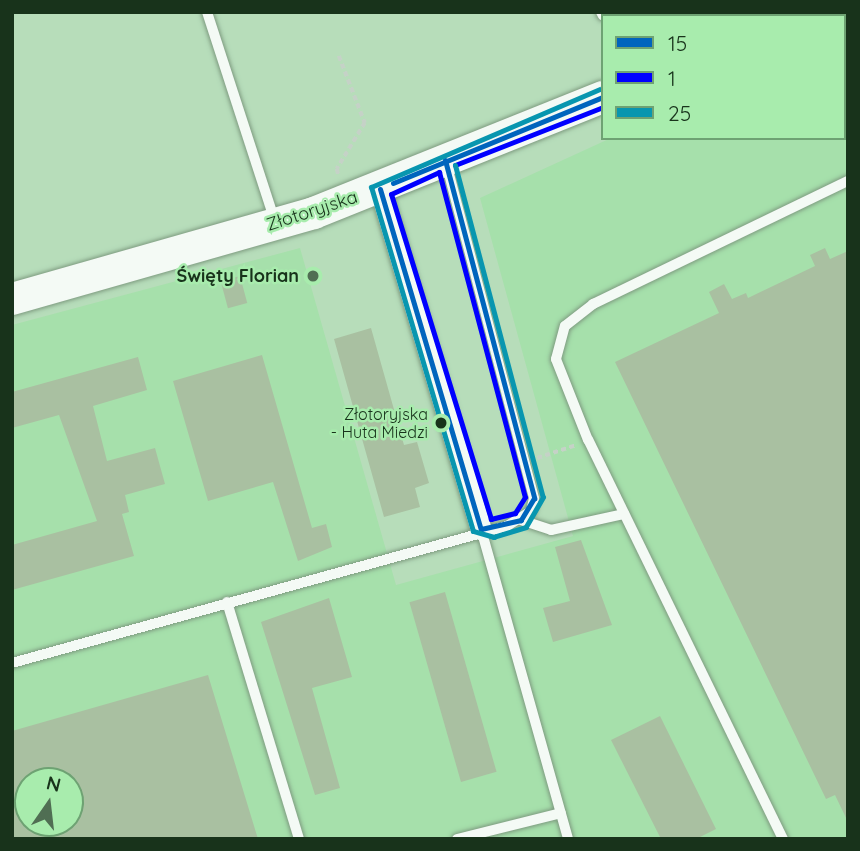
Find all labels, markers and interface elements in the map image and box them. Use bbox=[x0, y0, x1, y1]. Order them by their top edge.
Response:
legend bbox=[601, 14, 846, 140]
text: 15 bbox=[668, 30, 687, 56]
text: 1 bbox=[668, 65, 676, 91]
text: 25 bbox=[668, 100, 691, 126]
street label: Złotoryjska bbox=[264, 186, 360, 236]
place label: Święty Florian bbox=[176, 265, 299, 287]
marker: Święty Florian bbox=[305, 268, 321, 284]
place label: Złotoryjska - Huta Miedzi bbox=[331, 404, 428, 442]
marker: Złotoryjska - Huta Miedzi bbox=[434, 416, 448, 430]
north arrow bbox=[14, 767, 84, 837]
text: N bbox=[44, 770, 63, 797]

